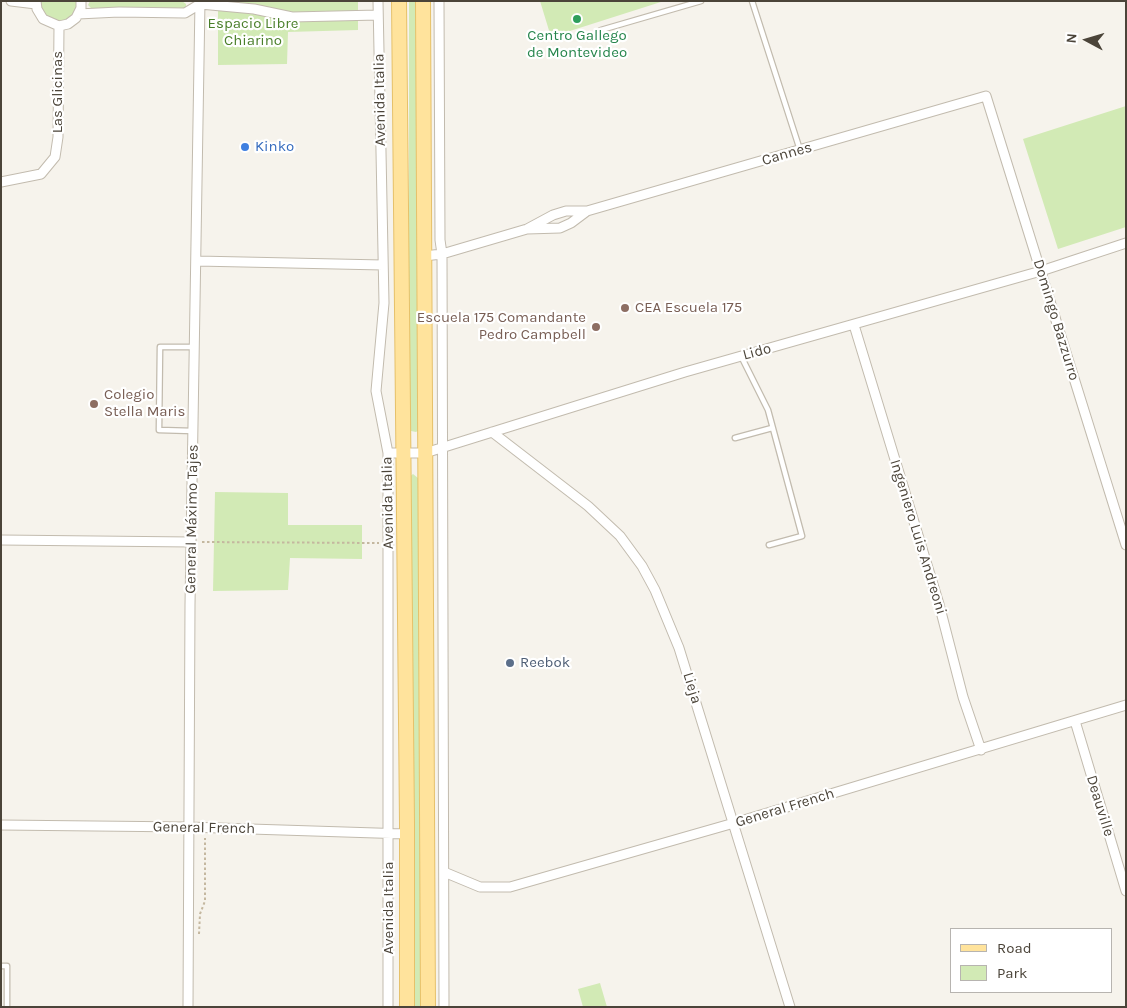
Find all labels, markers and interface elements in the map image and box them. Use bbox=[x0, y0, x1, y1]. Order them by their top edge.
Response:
marker: Centro Gallego de Montevideo bbox=[571, 13, 583, 25]
park label: Espacio Libre Chiarino bbox=[208, 15, 298, 50]
north arrow bbox=[1062, 15, 1112, 65]
place label: Centro Gallego de Montevideo bbox=[527, 27, 627, 62]
text: N bbox=[1063, 33, 1081, 44]
street label: Las Glicinas bbox=[49, 51, 67, 133]
street label: Avenida Italia bbox=[370, 53, 390, 147]
place label: Kinko bbox=[255, 138, 294, 156]
street label: Cannes bbox=[760, 138, 814, 170]
marker: Kinko bbox=[239, 141, 251, 153]
street label: Domingo Bazzurro bbox=[1029, 257, 1083, 383]
place label: CEA Escuela 175 bbox=[635, 299, 742, 317]
marker: CEA Escuela 175 bbox=[619, 302, 631, 314]
place label: Escuela 175 Comandante Pedro Campbell bbox=[417, 309, 586, 344]
marker: Escuela 175 Comandante Pedro Campbell bbox=[590, 321, 602, 333]
street label: Lido bbox=[741, 340, 773, 364]
place label: Colegio Stella Maris bbox=[104, 386, 185, 421]
marker: Colegio Stella Maris bbox=[88, 398, 100, 410]
street label: General Máximo Tajes bbox=[182, 444, 202, 594]
street label: Avenida Italia bbox=[378, 456, 398, 550]
street label: Ingeniero Luis Andreoni bbox=[886, 457, 950, 617]
place label: Reebok bbox=[520, 654, 570, 672]
marker: Reebok bbox=[504, 657, 516, 669]
street label: Lieja bbox=[679, 670, 705, 706]
street label: Deauville bbox=[1082, 773, 1118, 839]
street label: General French bbox=[733, 784, 837, 832]
street label: General French bbox=[153, 818, 255, 838]
street label: Avenida Italia bbox=[380, 862, 398, 954]
legend bbox=[950, 928, 1112, 993]
text: Road bbox=[997, 939, 1032, 957]
text: Park bbox=[997, 964, 1027, 982]

